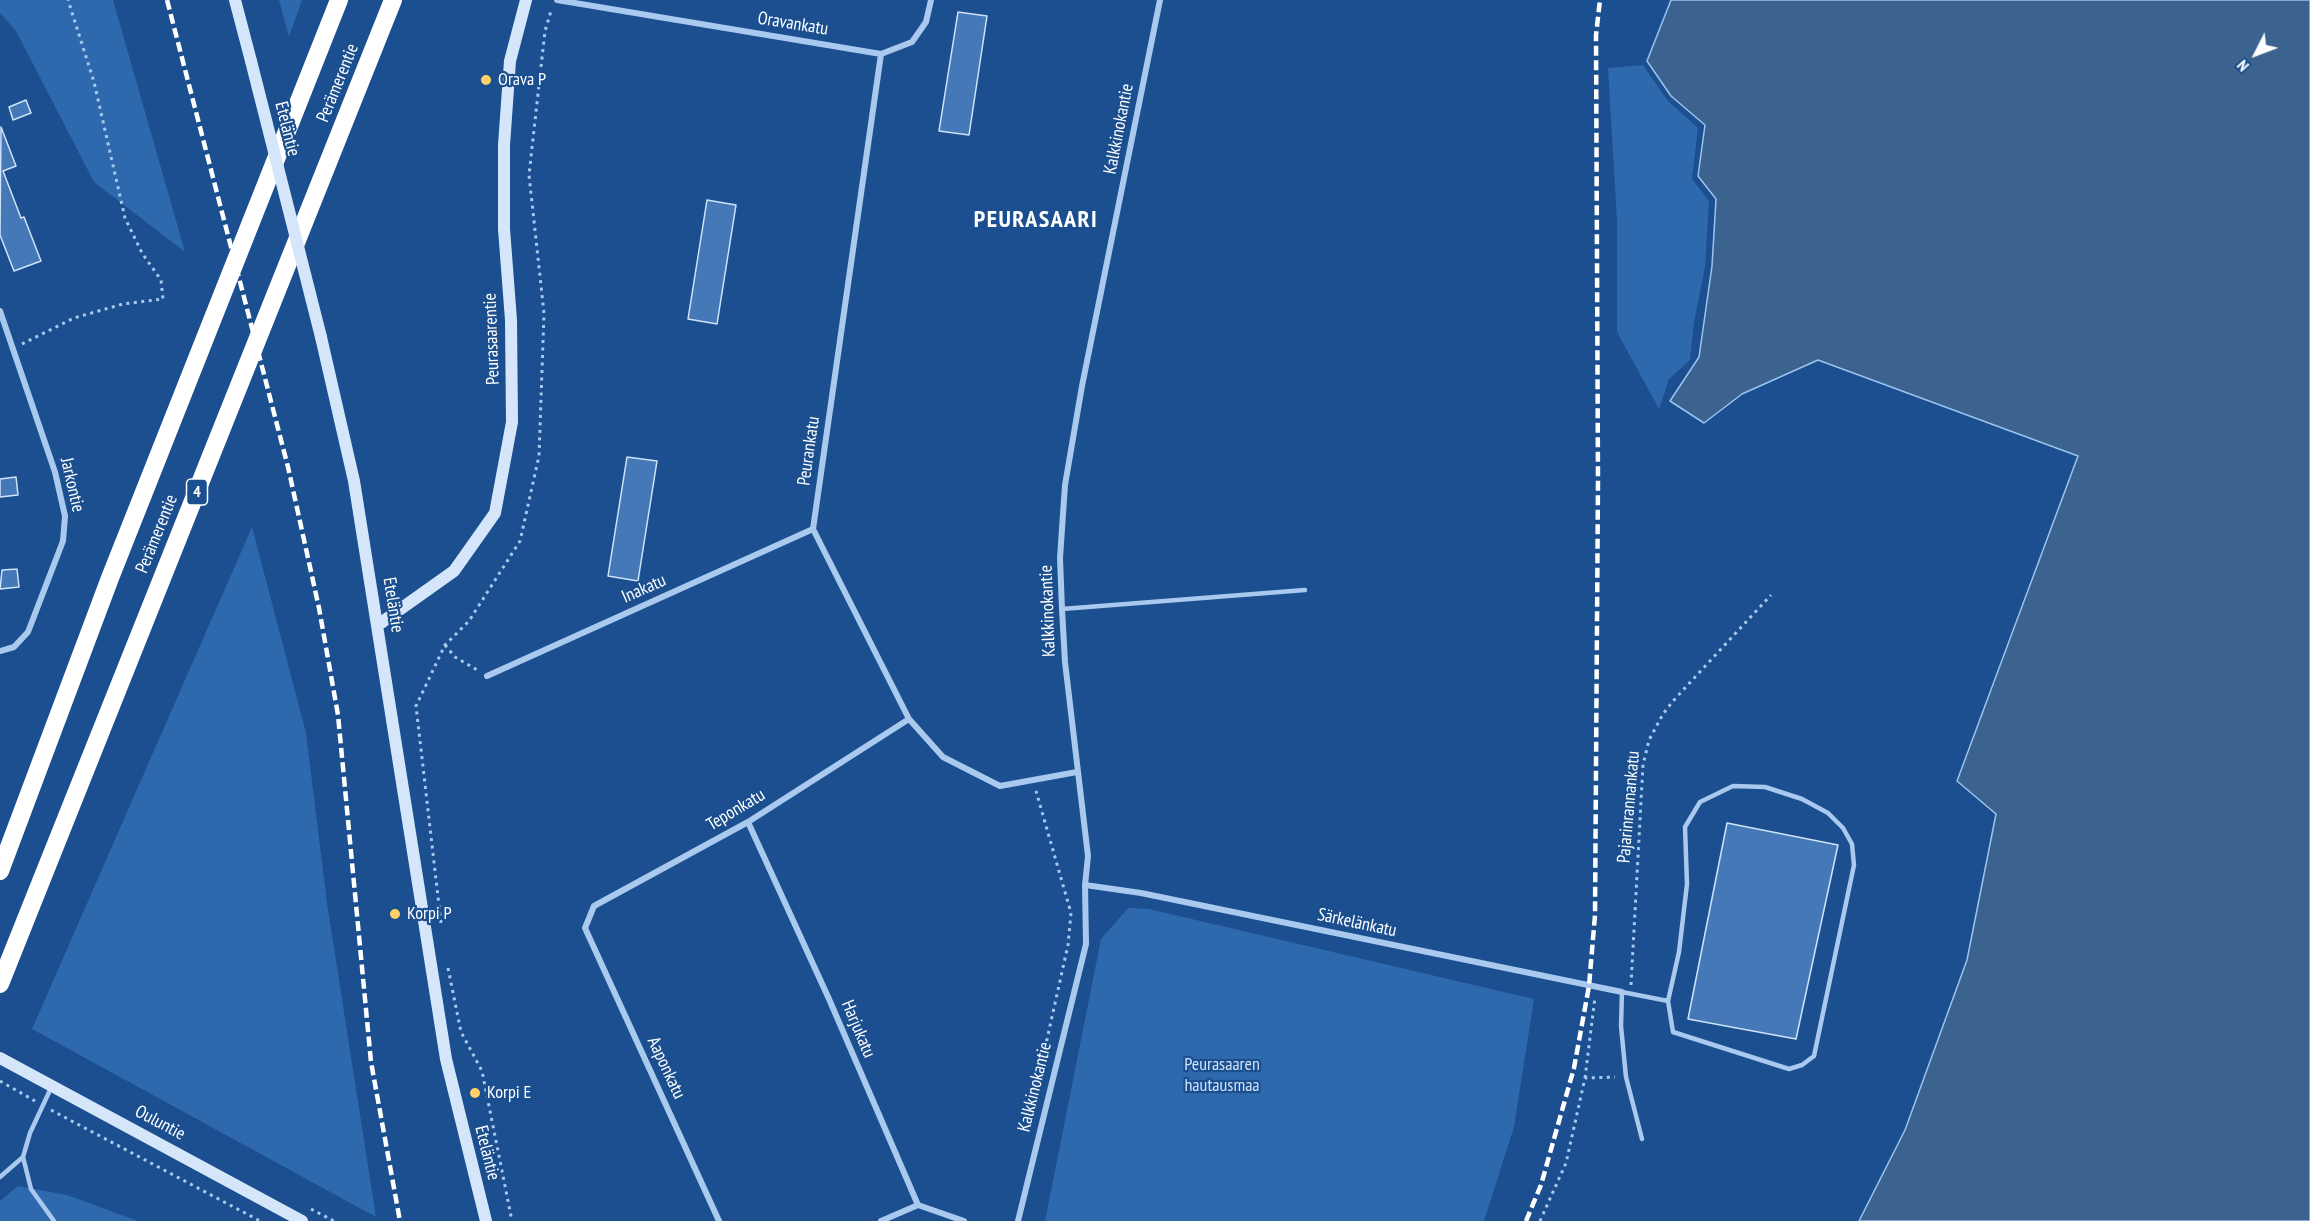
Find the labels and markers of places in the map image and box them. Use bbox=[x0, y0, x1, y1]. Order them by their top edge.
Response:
place label: Orava P bbox=[498, 69, 546, 91]
marker: Orava P bbox=[479, 73, 493, 87]
place label: Korpi P bbox=[407, 903, 452, 925]
marker: Korpi P bbox=[388, 907, 402, 921]
place label: Korpi E bbox=[487, 1082, 531, 1104]
marker: Korpi E bbox=[468, 1086, 482, 1100]

